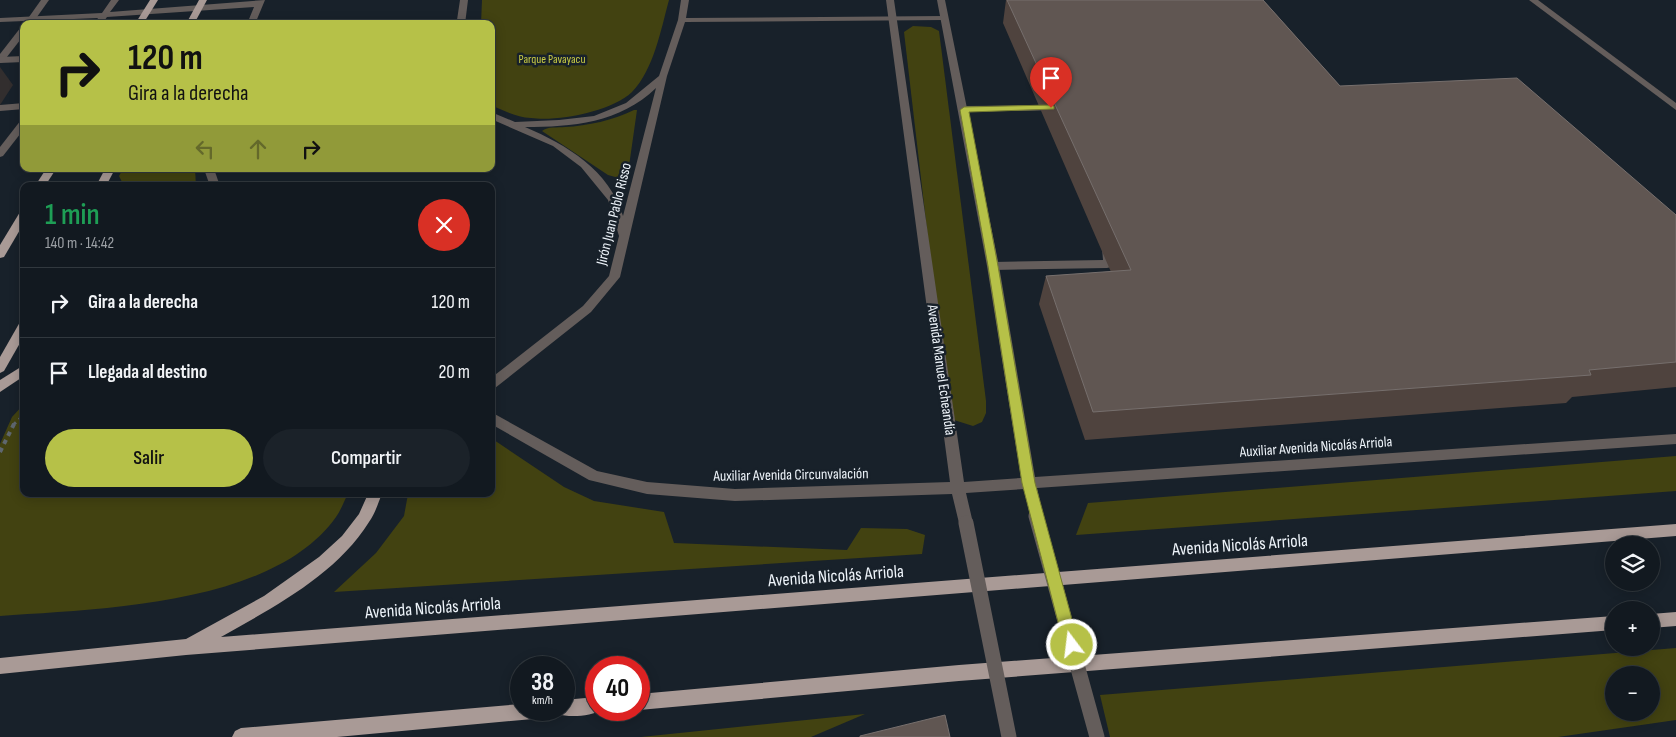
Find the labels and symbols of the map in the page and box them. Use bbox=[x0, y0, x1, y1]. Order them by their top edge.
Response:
park label: Parque Pavayacu bbox=[519, 52, 585, 67]
pin bbox=[1030, 57, 1072, 108]
street label: Jirón Juan Pablo Risso bbox=[592, 161, 636, 268]
street label: Avenida Manuel Echeandía bbox=[922, 302, 960, 437]
street label: Auxiliar Avenida Nicolás Arriola bbox=[1238, 432, 1393, 462]
street label: Auxiliar Avenida Circunvalación bbox=[712, 464, 869, 486]
street label: Avenida Nicolás Arriola bbox=[1170, 530, 1309, 560]
street label: Avenida Nicolás Arriola bbox=[766, 561, 905, 591]
street label: Avenida Nicolás Arriola bbox=[363, 593, 502, 623]
position arrow bbox=[1045, 618, 1097, 670]
speed limit sign: 40 bbox=[585, 656, 650, 721]

